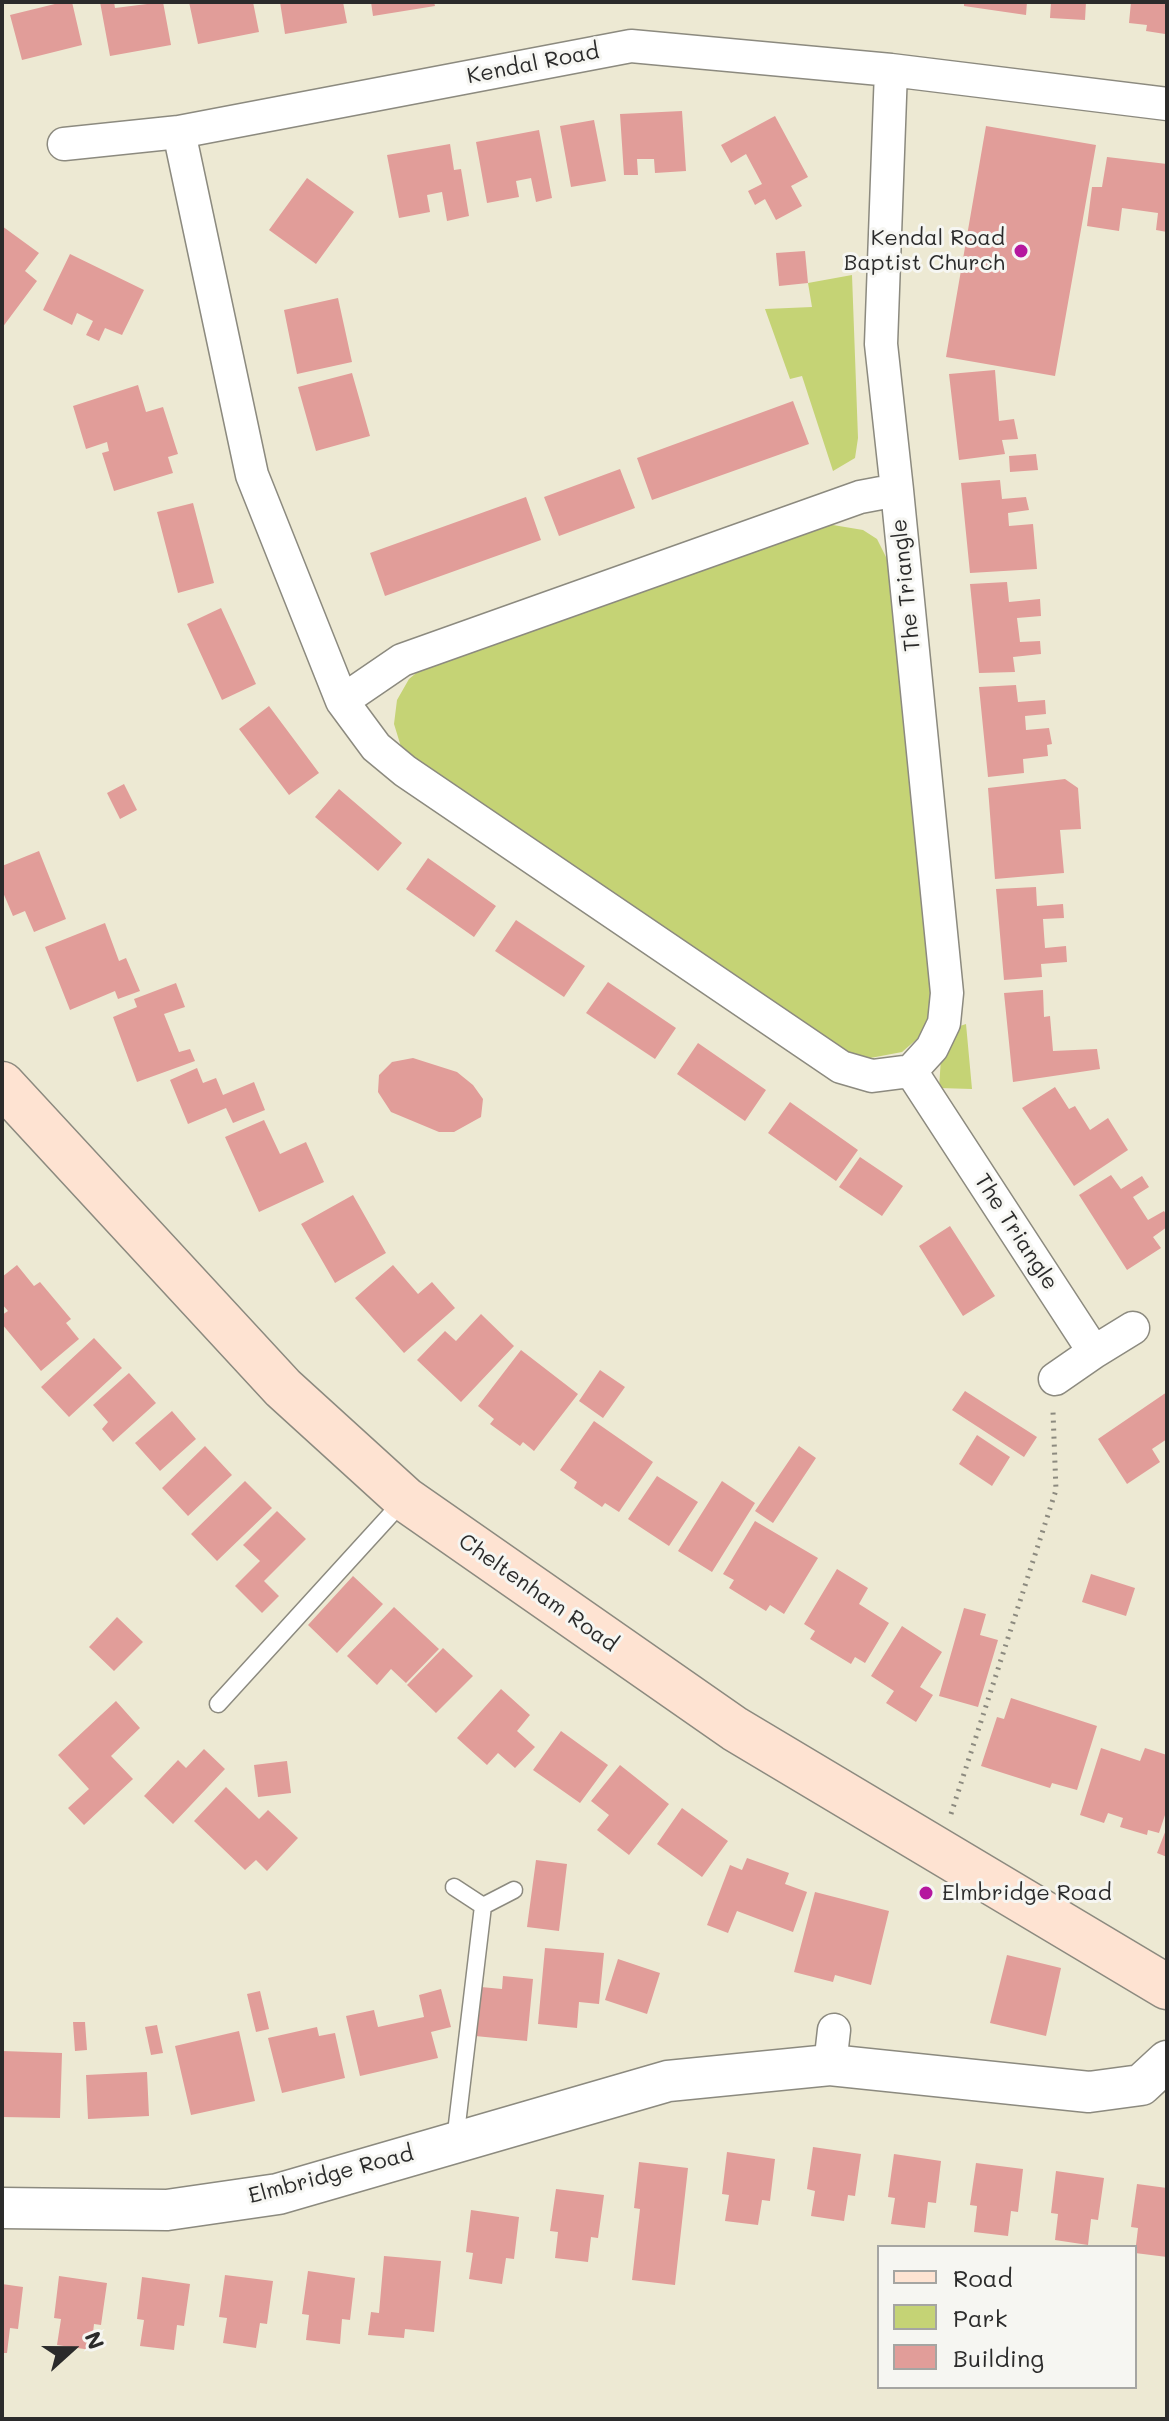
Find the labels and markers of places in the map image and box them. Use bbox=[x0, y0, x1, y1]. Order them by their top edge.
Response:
place label: Kendal Road Baptist Church bbox=[844, 225, 1005, 276]
marker: Kendal Road Baptist Church bbox=[1012, 242, 1030, 260]
place label: Elmbridge Road bbox=[942, 1880, 1112, 1906]
marker: Elmbridge Road bbox=[917, 1884, 935, 1902]

